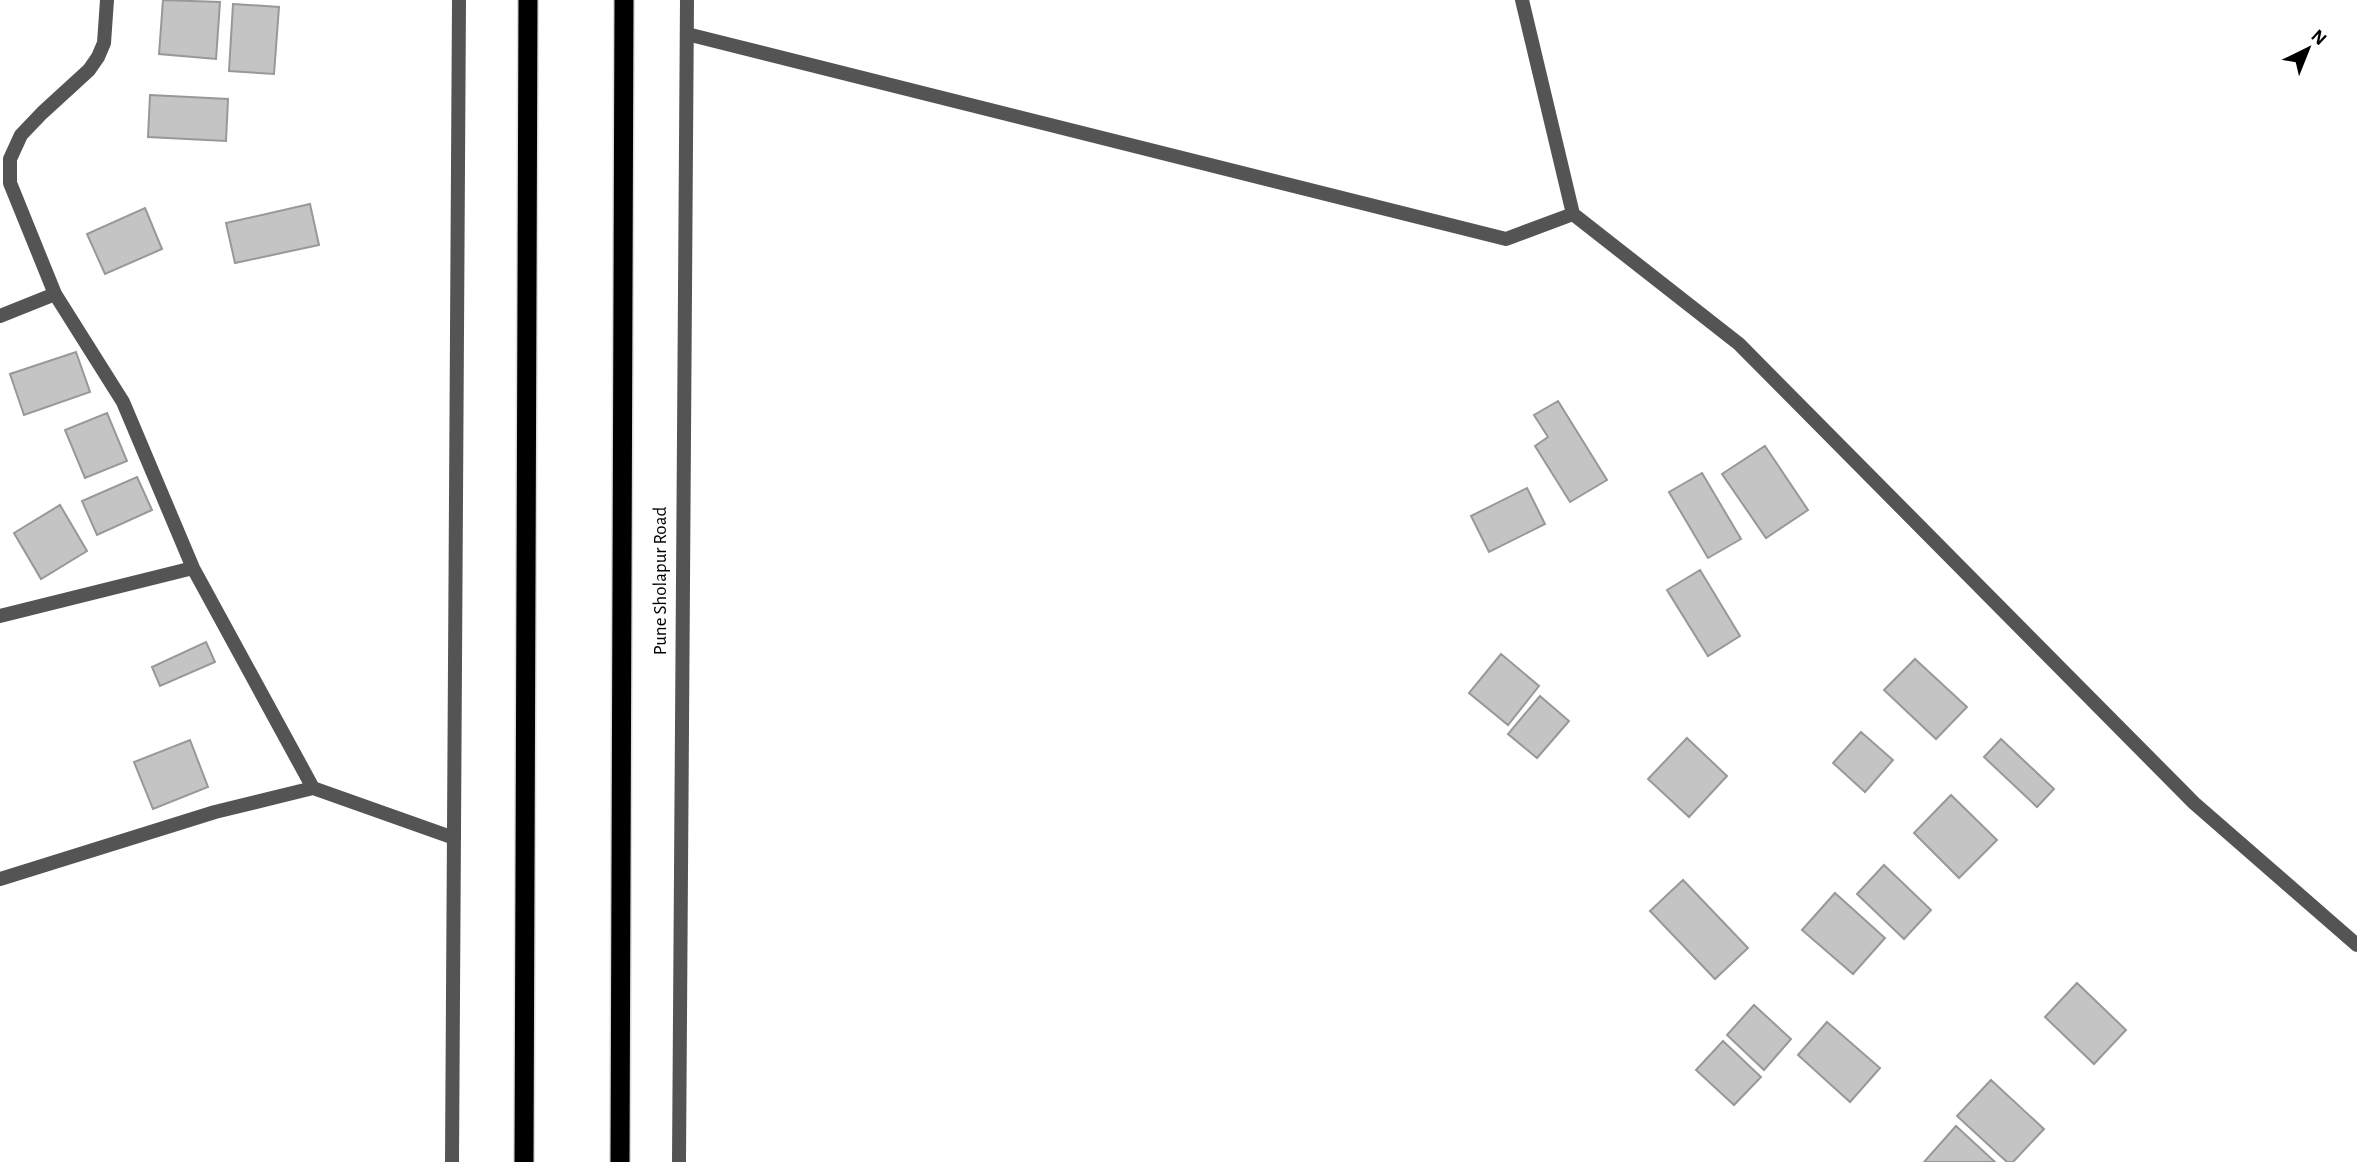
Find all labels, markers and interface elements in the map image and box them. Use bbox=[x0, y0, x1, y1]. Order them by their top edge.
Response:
north arrow bbox=[2273, 14, 2343, 84]
text: N bbox=[2307, 26, 2330, 49]
street label: Pune Sholapur Road bbox=[651, 507, 670, 655]

